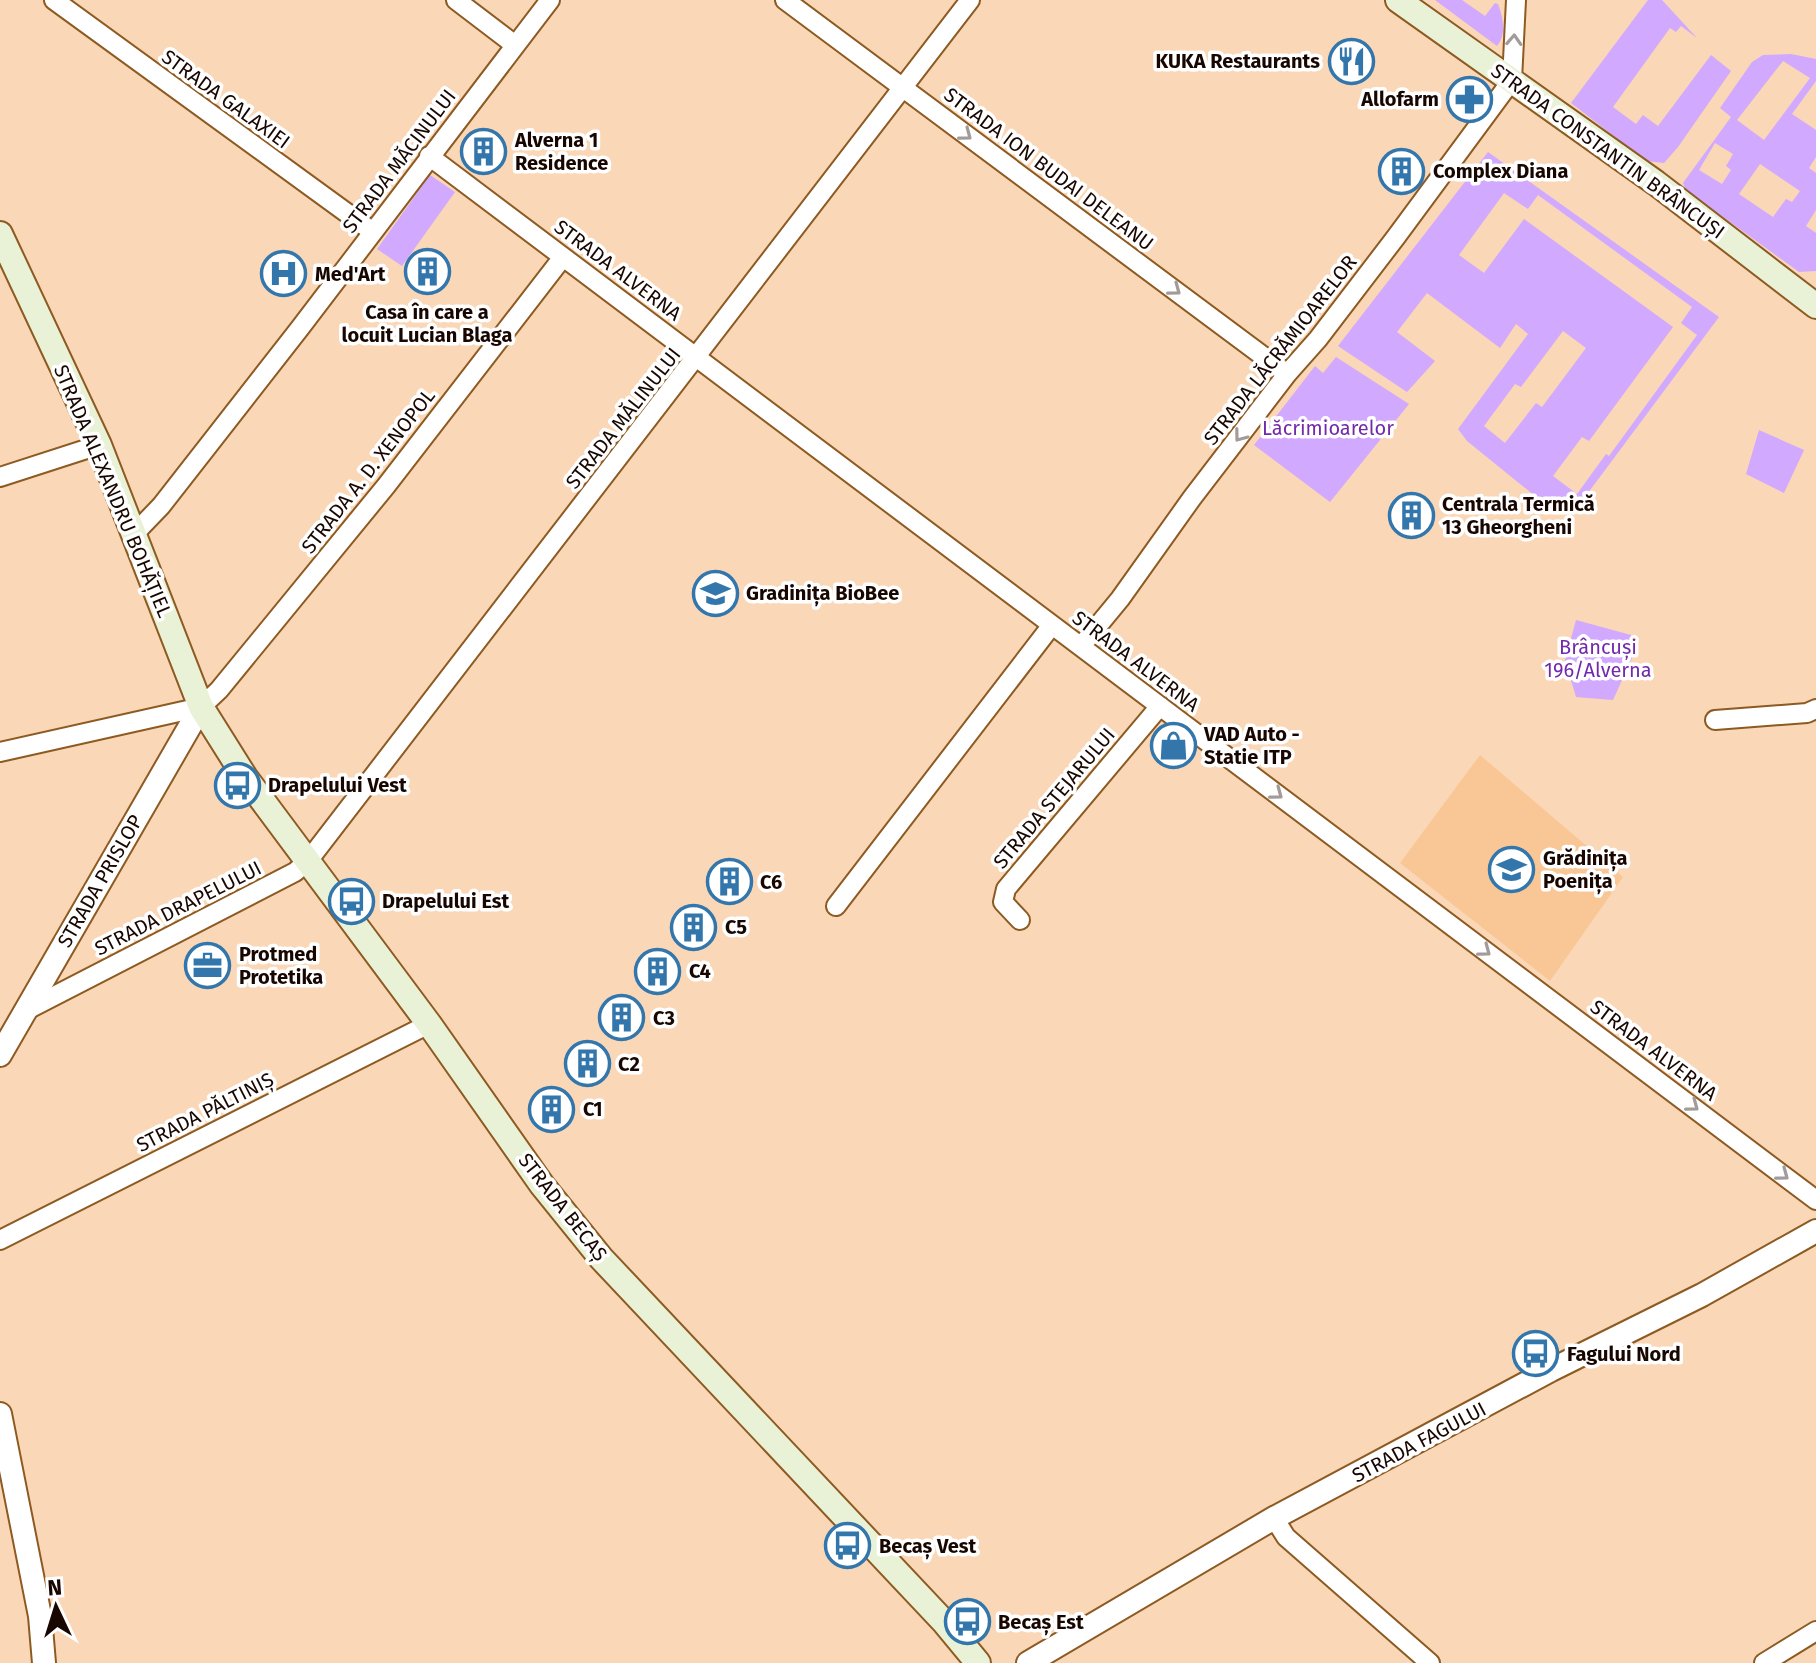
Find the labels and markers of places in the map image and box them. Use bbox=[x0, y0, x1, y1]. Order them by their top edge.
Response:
restaurant icon: KUKA Restaurants bbox=[1327, 37, 1375, 85]
place label: KUKA Restaurants bbox=[1155, 49, 1320, 73]
pharmacy icon: Allofarm bbox=[1446, 75, 1494, 123]
place label: Allofarm bbox=[1360, 87, 1439, 111]
building icon: Alverna 1 Residence bbox=[460, 127, 508, 175]
place label: Alverna 1 Residence bbox=[514, 128, 608, 175]
building icon: Complex Diana bbox=[1378, 147, 1426, 195]
place label: Complex Diana bbox=[1433, 159, 1568, 183]
building icon: Casa în care a locuit Lucian Blaga bbox=[403, 248, 451, 296]
hospital icon: Med'Art bbox=[260, 250, 308, 298]
place label: Med'Art bbox=[315, 262, 386, 286]
place label: Casa în care a locuit Lucian Blaga bbox=[342, 300, 512, 347]
building icon: Centrala Termică 13 Gheorgheni bbox=[1387, 492, 1435, 540]
place label: Centrala Termică 13 Gheorgheni bbox=[1442, 492, 1595, 539]
school or university icon: Gradinița BioBee bbox=[691, 569, 739, 617]
place label: Gradinița BioBee bbox=[746, 581, 899, 607]
shop icon: VAD Auto - Statie ITP bbox=[1149, 722, 1197, 770]
place label: VAD Auto - Statie ITP bbox=[1203, 722, 1300, 769]
bus stop icon: Drapelului Vest bbox=[213, 761, 261, 809]
place label: Drapelului Vest bbox=[268, 773, 407, 797]
school or university icon: Grădinița Poenița bbox=[1488, 846, 1536, 894]
place label: Grădinița Poenița bbox=[1543, 846, 1627, 895]
building icon: C6 bbox=[705, 858, 753, 906]
place label: C6 bbox=[760, 870, 782, 894]
bus stop icon: Drapelului Est bbox=[327, 877, 375, 925]
place label: Drapelului Est bbox=[382, 889, 509, 913]
building icon: C5 bbox=[670, 903, 718, 951]
place label: C5 bbox=[725, 915, 747, 939]
office icon: Protmed Protetika bbox=[184, 941, 232, 989]
place label: Protmed Protetika bbox=[239, 942, 323, 989]
building icon: C4 bbox=[634, 947, 682, 995]
place label: C4 bbox=[689, 959, 711, 983]
building icon: C3 bbox=[598, 994, 646, 1042]
place label: C3 bbox=[653, 1006, 675, 1030]
building icon: C2 bbox=[563, 1040, 611, 1088]
place label: C2 bbox=[618, 1052, 640, 1076]
building icon: C1 bbox=[528, 1085, 576, 1133]
place label: C1 bbox=[583, 1097, 603, 1121]
bus stop icon: Fagului Nord bbox=[1512, 1330, 1560, 1378]
place label: Fagului Nord bbox=[1567, 1342, 1681, 1366]
bus stop icon: Becaș Vest bbox=[824, 1522, 872, 1570]
place label: Becaș Vest bbox=[879, 1534, 977, 1560]
bus stop icon: Becaș Est bbox=[943, 1598, 991, 1646]
place label: Becaș Est bbox=[998, 1610, 1084, 1636]

